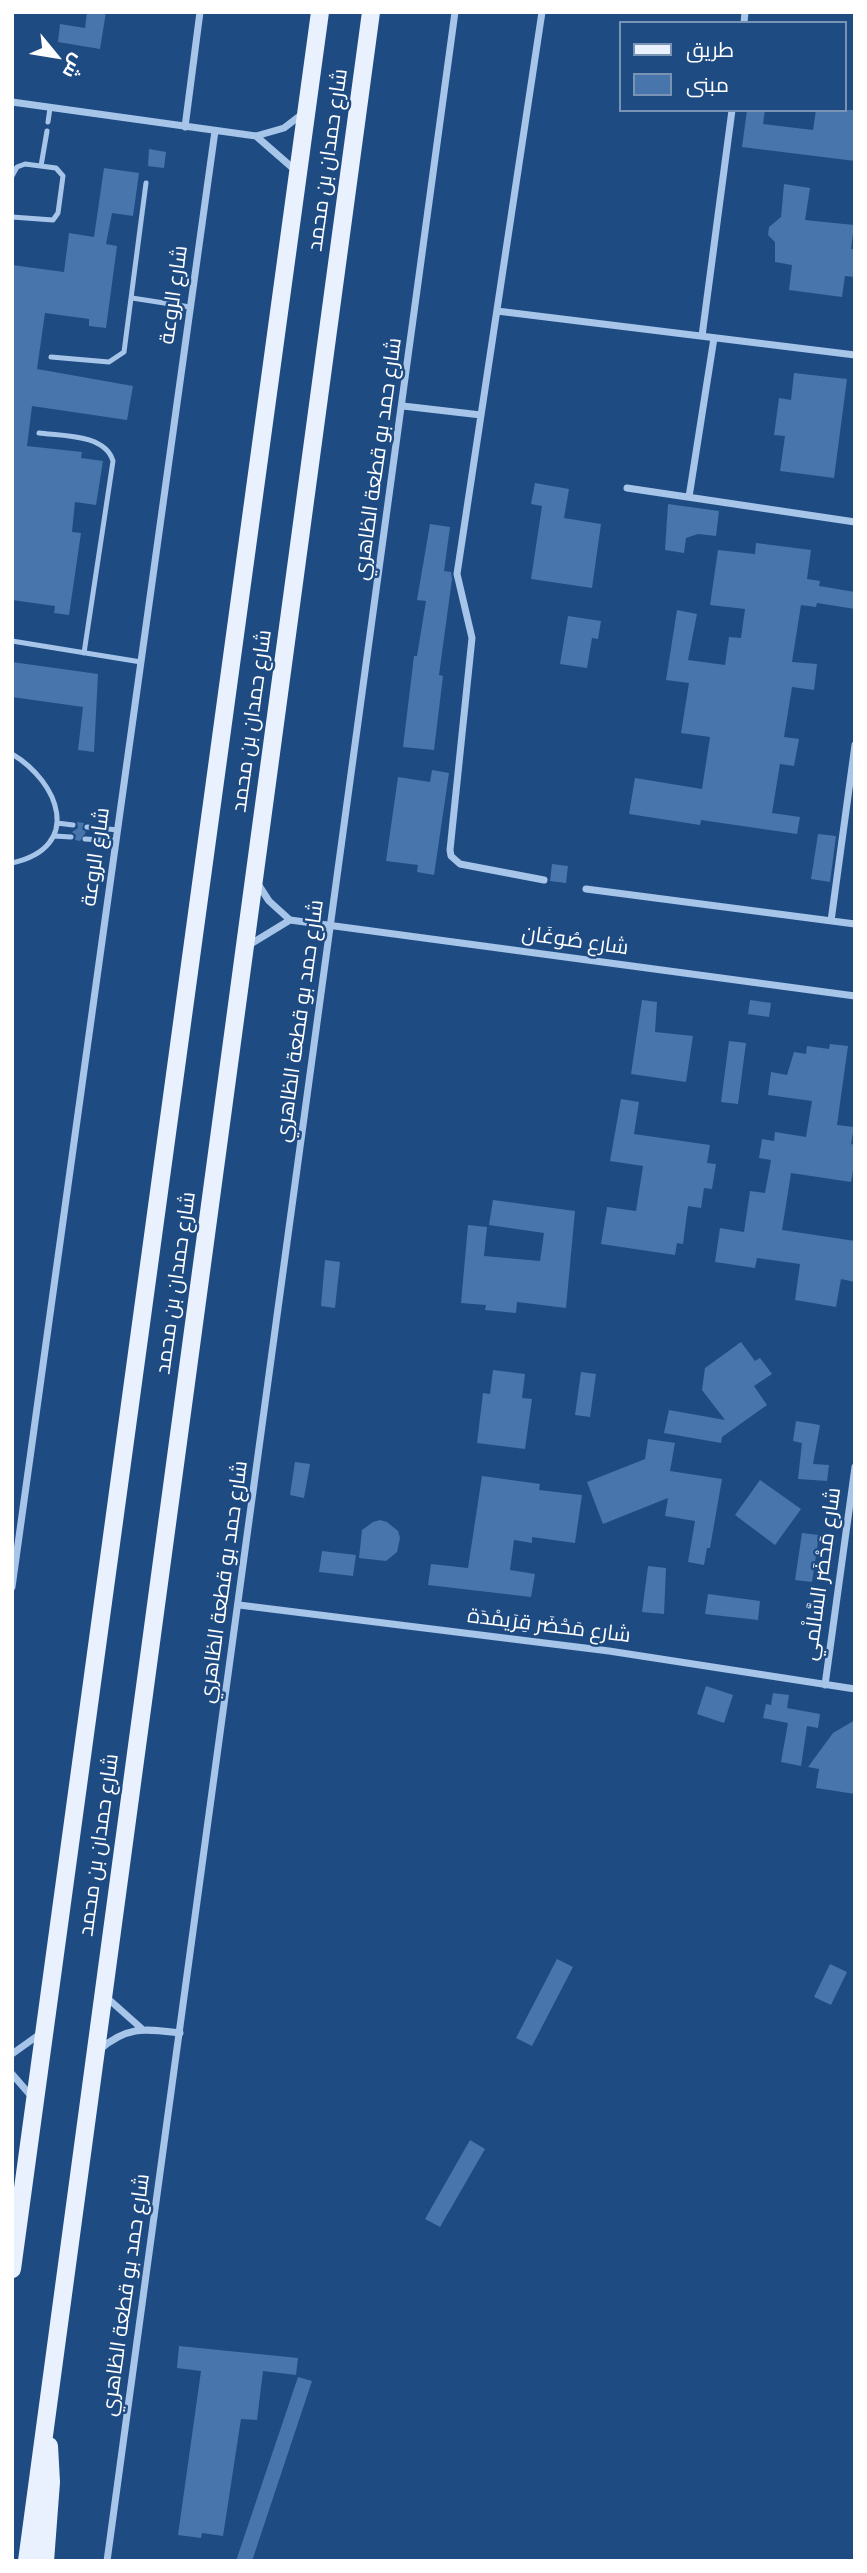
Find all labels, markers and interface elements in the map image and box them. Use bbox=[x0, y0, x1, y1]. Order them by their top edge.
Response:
north arrow bbox=[21, 21, 91, 91]
legend bbox=[618, 21, 846, 112]
text: طريق bbox=[686, 35, 734, 63]
text: ش bbox=[58, 50, 91, 83]
street label: شارع حمدان بن محمد bbox=[303, 67, 353, 253]
text: مبنى bbox=[686, 70, 729, 98]
street label: شارع الروعة bbox=[155, 244, 193, 346]
street label: شارع حمد بو قطعة الظاهري bbox=[349, 336, 407, 582]
street label: شارع حمدان بن محمد bbox=[227, 628, 277, 814]
street label: شارع الروعة bbox=[77, 806, 115, 908]
street label: شارع حمد بو قطعة الظاهري bbox=[271, 898, 329, 1144]
street label: شارع صُوغَان bbox=[520, 921, 630, 961]
street label: شارع حمدان بن محمد bbox=[151, 1190, 201, 1376]
street label: شارع حمد بو قطعة الظاهري bbox=[195, 1459, 253, 1705]
street label: شارع مَحْضَر السَّالْمي bbox=[797, 1486, 847, 1662]
street label: شارع مَحْضَر قِرَيمْدَة bbox=[466, 1603, 632, 1649]
street label: شارع حمدان بن محمد bbox=[74, 1752, 124, 1938]
street label: شارع حمد بو قطعة الظاهري bbox=[97, 2172, 155, 2418]

